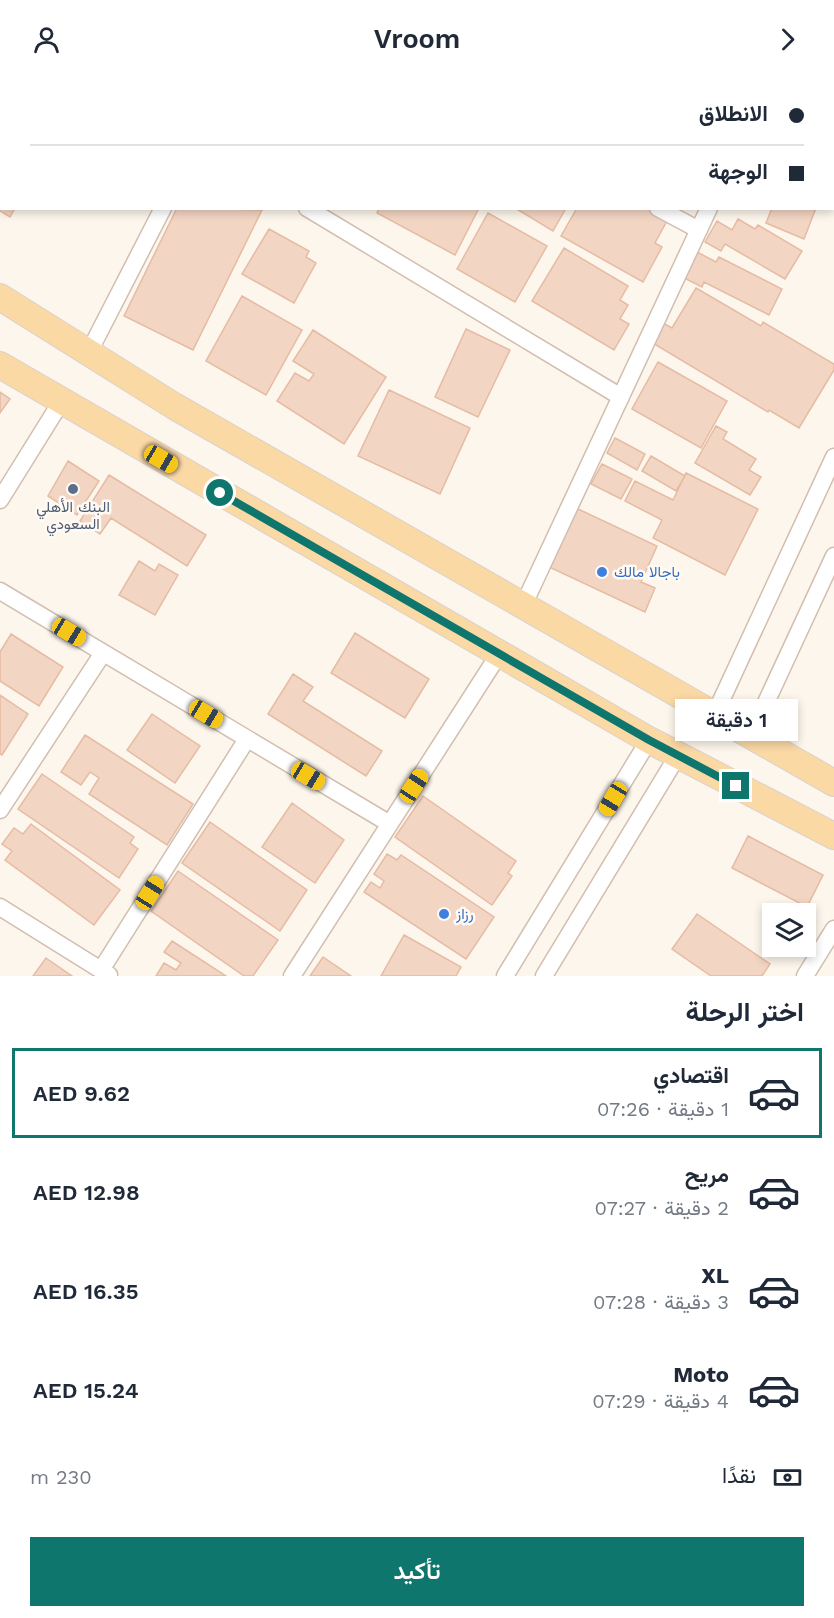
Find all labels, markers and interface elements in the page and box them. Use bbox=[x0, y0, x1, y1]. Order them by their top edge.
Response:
icon: person bbox=[30, 23, 63, 56]
text: Vroom bbox=[374, 23, 460, 55]
icon: forward bbox=[771, 23, 804, 56]
text: الانطلاق bbox=[699, 101, 768, 126]
text: الوجهة bbox=[708, 159, 768, 184]
car bbox=[141, 442, 181, 476]
route start bbox=[206, 479, 233, 506]
marker: البنك الأهلي السعودي bbox=[66, 482, 80, 496]
place label: البنك الأهلي السعودي bbox=[36, 498, 110, 537]
place label: باجالا مالك bbox=[614, 563, 680, 581]
marker: باجالا مالك bbox=[595, 565, 609, 579]
car bbox=[49, 615, 89, 649]
car bbox=[186, 697, 226, 731]
callout: 1 دقيقة bbox=[674, 699, 798, 741]
text: 1 دقيقة bbox=[706, 708, 767, 732]
car bbox=[288, 759, 328, 793]
car bbox=[397, 766, 431, 806]
route end bbox=[722, 772, 749, 799]
car bbox=[596, 779, 630, 819]
car bbox=[133, 873, 167, 913]
map controls bbox=[762, 903, 816, 957]
button: layers bbox=[762, 903, 816, 957]
place label: رزاز bbox=[455, 905, 474, 923]
marker: رزاز bbox=[437, 907, 451, 921]
text: اختر الرحلة bbox=[686, 996, 804, 1028]
text: اقتصادي bbox=[653, 1063, 729, 1088]
icon: car bbox=[747, 1066, 801, 1120]
text: AED 9.62 bbox=[33, 1081, 130, 1106]
text: 1 دقيقة · 07:26 bbox=[597, 1097, 729, 1121]
text: مريح bbox=[685, 1162, 729, 1187]
icon: car bbox=[747, 1165, 801, 1219]
text: AED 12.98 bbox=[33, 1180, 140, 1205]
text: 2 دقيقة · 07:27 bbox=[594, 1196, 729, 1220]
text: XL bbox=[701, 1263, 729, 1288]
icon: car bbox=[747, 1264, 801, 1318]
text: AED 16.35 bbox=[33, 1279, 139, 1304]
text: 3 دقيقة · 07:28 bbox=[593, 1290, 729, 1314]
text: Moto bbox=[673, 1362, 729, 1387]
icon: car bbox=[747, 1363, 801, 1417]
text: AED 15.24 bbox=[33, 1378, 139, 1403]
text: 4 دقيقة · 07:29 bbox=[592, 1389, 729, 1413]
icon: cash bbox=[771, 1461, 804, 1494]
text: نقدًا bbox=[722, 1463, 756, 1488]
text: 230 m bbox=[30, 1465, 92, 1489]
button: تأكيد bbox=[30, 1537, 804, 1606]

